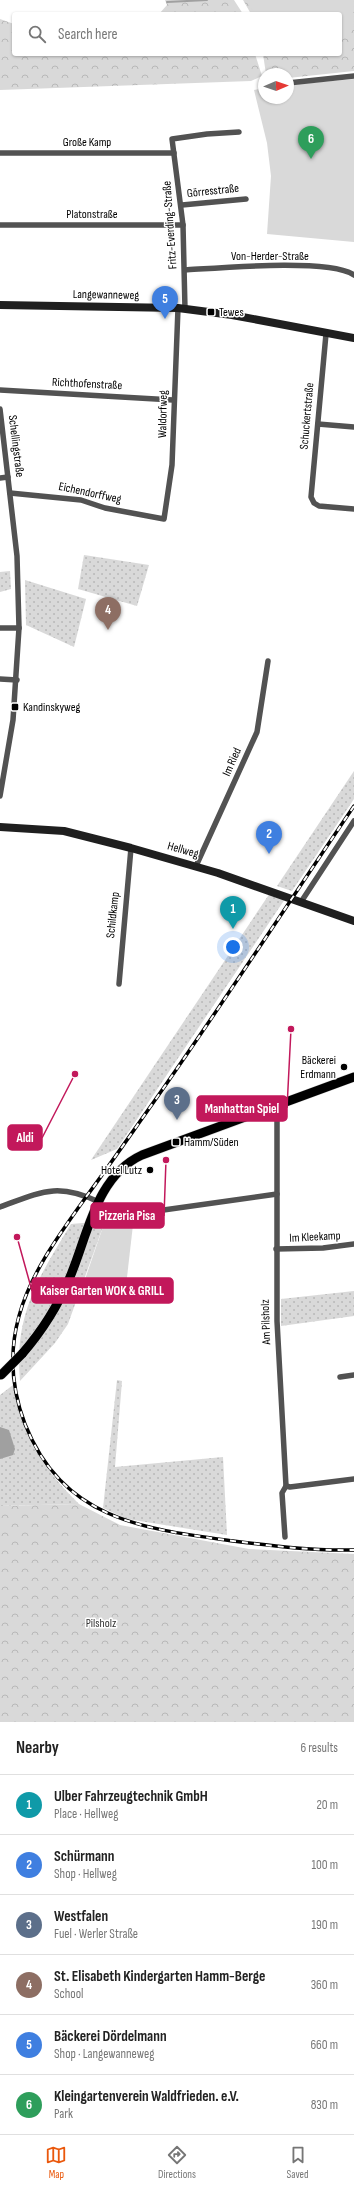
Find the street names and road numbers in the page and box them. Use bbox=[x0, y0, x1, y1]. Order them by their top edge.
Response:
street label: Große Kamp bbox=[63, 135, 111, 150]
street label: Fritz-Everding-Straße bbox=[159, 180, 181, 270]
street label: Görresstraße bbox=[186, 181, 240, 201]
street label: Platonstraße bbox=[66, 207, 118, 222]
street label: Von-Herder-Straße bbox=[231, 249, 309, 264]
street label: Langewanneweg bbox=[73, 287, 139, 303]
street label: Richthofenstraße bbox=[51, 375, 123, 393]
street label: Schuckertstraße bbox=[297, 382, 317, 450]
street label: Waldorfweg bbox=[155, 390, 171, 438]
street label: Schellingstraße bbox=[5, 414, 27, 478]
street label: Eichendorffweg bbox=[57, 479, 123, 507]
street label: Im Ried bbox=[219, 745, 245, 779]
street label: Hellweg bbox=[166, 838, 200, 862]
street label: Schildkamp bbox=[103, 891, 123, 939]
street label: Im Kleekamp bbox=[289, 1228, 341, 1246]
street label: Am Pilsholz bbox=[258, 1298, 274, 1346]

